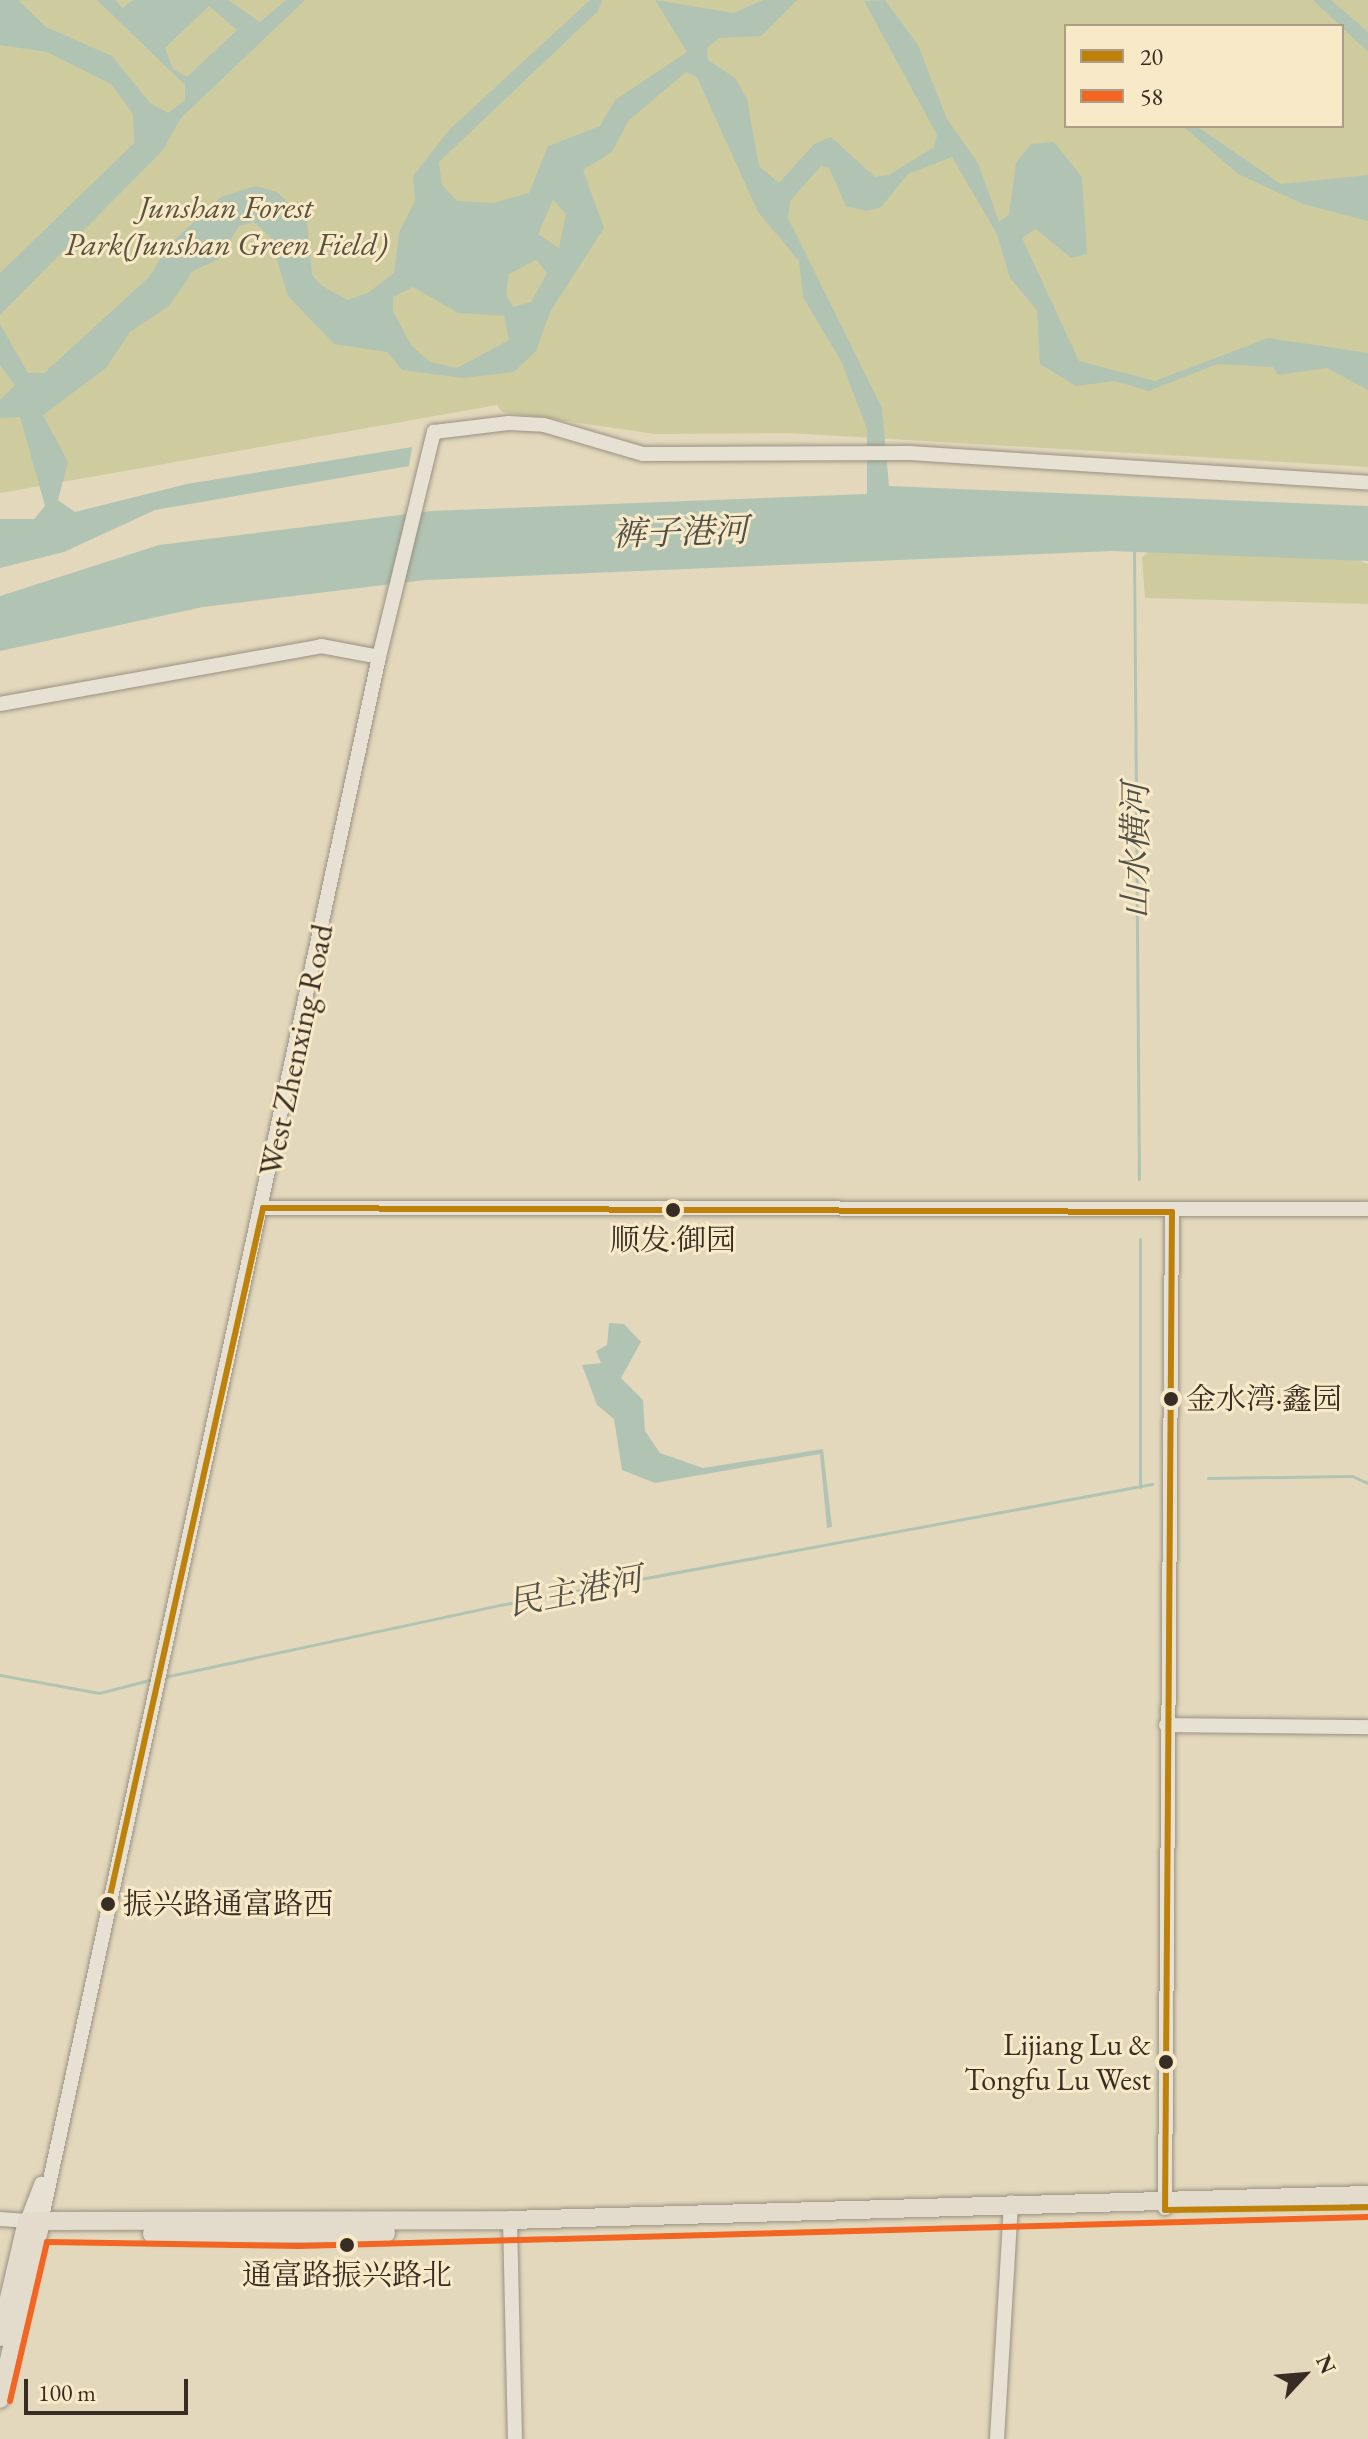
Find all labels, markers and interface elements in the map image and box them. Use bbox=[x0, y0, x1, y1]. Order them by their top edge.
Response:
legend bbox=[1064, 24, 1344, 128]
text: 20 bbox=[1140, 41, 1163, 72]
text: 58 bbox=[1140, 81, 1163, 112]
park label: Junshan Forest Park(Junshan Green Field) bbox=[65, 189, 387, 264]
water label: 裤子港河 bbox=[611, 509, 749, 555]
water label: 山水横河 bbox=[1116, 783, 1156, 919]
street label: West Zhenxing Road bbox=[251, 921, 341, 1179]
marker: 顺发·御园 bbox=[665, 1202, 681, 1218]
place label: 顺发·御园 bbox=[610, 1222, 736, 1258]
place label: 金水湾·鑫园 bbox=[1186, 1381, 1342, 1417]
marker: 金水湾·鑫园 bbox=[1163, 1391, 1179, 1407]
water label: 民主港河 bbox=[504, 1558, 646, 1624]
place label: 振兴路通富路西 bbox=[123, 1886, 333, 1922]
marker: 振兴路通富路西 bbox=[100, 1896, 116, 1912]
place label: Lijiang Lu & Tongfu Lu West bbox=[964, 2027, 1151, 2098]
marker: Lijiang Lu & Tongfu Lu West bbox=[1158, 2054, 1174, 2070]
marker: 通富路振兴路北 bbox=[339, 2237, 355, 2253]
place label: 通富路振兴路北 bbox=[242, 2257, 452, 2293]
north arrow bbox=[1264, 2335, 1344, 2415]
text: N bbox=[1309, 2350, 1343, 2379]
scale bar bbox=[28, 2363, 192, 2413]
text: 100 m bbox=[38, 2377, 96, 2408]

